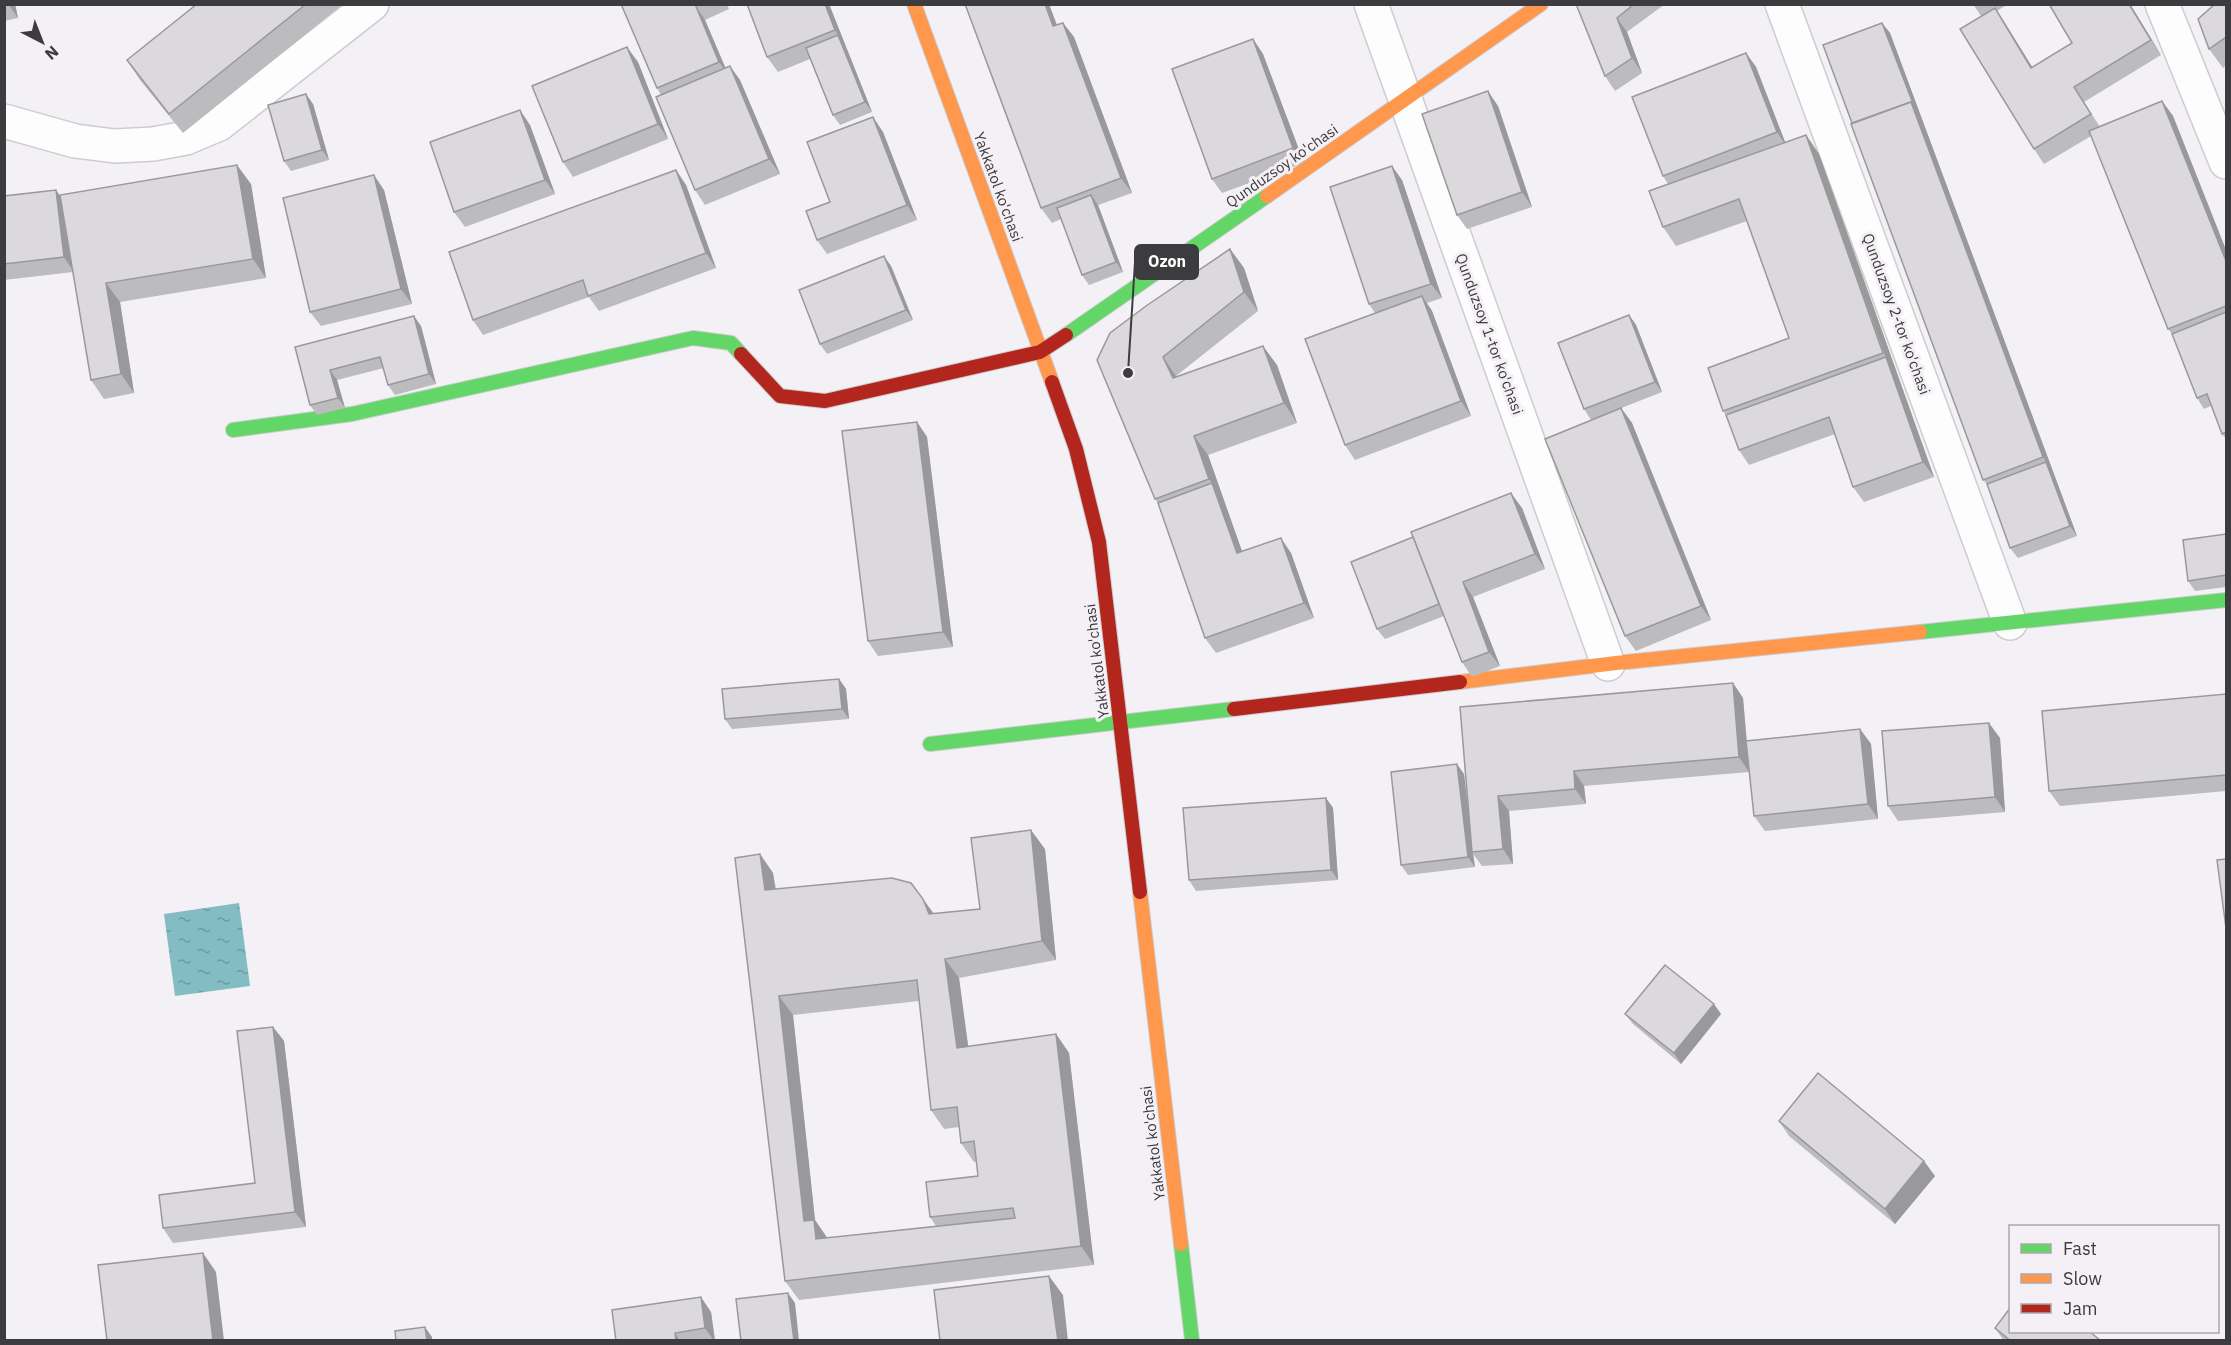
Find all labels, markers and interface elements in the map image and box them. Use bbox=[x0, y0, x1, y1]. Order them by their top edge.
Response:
north arrow bbox=[12, 12, 72, 72]
text: N bbox=[41, 42, 63, 64]
street label: Qunduzsoy ko'chasi bbox=[1222, 120, 1342, 211]
street label: Yakkatol ko'chasi bbox=[970, 129, 1027, 244]
street label: Qunduzsoy 2-tor ko'chasi bbox=[1858, 231, 1935, 397]
callout: Ozon bbox=[1135, 245, 1198, 279]
text: Ozon bbox=[1148, 251, 1186, 271]
street label: Qunduzsoy 1-tor ko'chasi bbox=[1451, 251, 1528, 417]
street label: Yakkatol ko'chasi bbox=[1080, 603, 1113, 719]
street label: Yakkatol ko'chasi bbox=[1136, 1085, 1169, 1201]
legend bbox=[2009, 1225, 2219, 1333]
text: Fast bbox=[2063, 1237, 2097, 1260]
text: Slow bbox=[2063, 1267, 2102, 1290]
text: Jam bbox=[2063, 1297, 2098, 1320]

